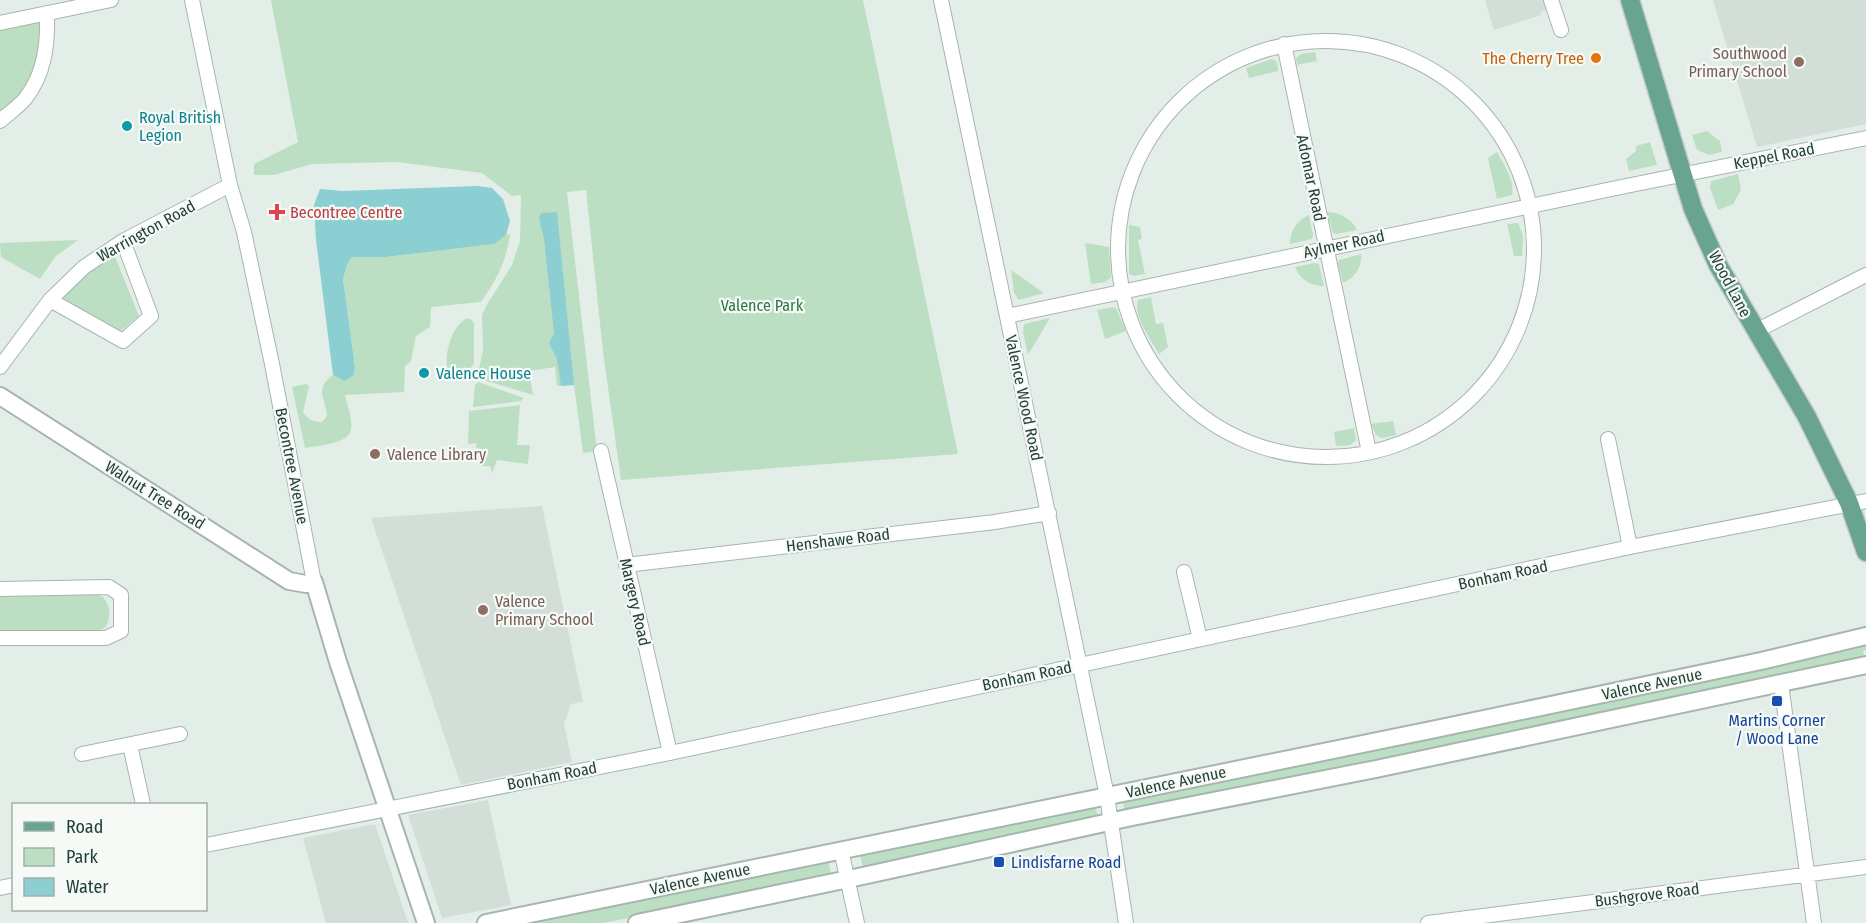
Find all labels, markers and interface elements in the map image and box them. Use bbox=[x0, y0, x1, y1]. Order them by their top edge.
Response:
place label: Southwood Primary School bbox=[1688, 44, 1787, 81]
place label: The Cherry Tree bbox=[1482, 49, 1584, 68]
marker: The Cherry Tree bbox=[1589, 51, 1603, 65]
marker: Southwood Primary School bbox=[1792, 55, 1806, 69]
place label: Royal British Legion bbox=[139, 108, 221, 145]
marker: Royal British Legion bbox=[120, 119, 134, 133]
street label: Adomar Road bbox=[1293, 133, 1329, 223]
street label: Keppel Road bbox=[1732, 139, 1816, 173]
street label: Warrington Road bbox=[94, 196, 198, 266]
marker: Becontree Centre bbox=[268, 203, 286, 221]
place label: Becontree Centre bbox=[290, 203, 402, 222]
street label: Aylmer Road bbox=[1302, 226, 1386, 262]
street label: Wood Lane bbox=[1705, 248, 1755, 320]
park label: Valence Park bbox=[721, 296, 804, 315]
street label: Valence Wood Road bbox=[1001, 333, 1047, 463]
place label: Valence House bbox=[436, 364, 531, 383]
marker: Valence House bbox=[417, 366, 431, 380]
street label: Becontree Avenue bbox=[271, 406, 313, 526]
place label: Valence Library bbox=[387, 445, 487, 464]
marker: Valence Library bbox=[368, 447, 382, 461]
street label: Walnut Tree Road bbox=[102, 457, 208, 533]
street label: Henshawe Road bbox=[785, 524, 891, 556]
street label: Margery Road bbox=[616, 556, 654, 648]
street label: Bonham Road bbox=[1456, 556, 1550, 594]
place label: Valence Primary School bbox=[495, 592, 594, 629]
marker: Valence Primary School bbox=[476, 603, 490, 617]
street label: Bonham Road bbox=[980, 657, 1074, 695]
street label: Valence Avenue bbox=[1600, 664, 1704, 704]
marker: Martins Corner / Wood Lane bbox=[1770, 694, 1784, 708]
place label: Martins Corner / Wood Lane bbox=[1729, 711, 1826, 748]
street label: Bonham Road bbox=[505, 758, 599, 794]
street label: Valence Avenue bbox=[1124, 762, 1228, 802]
legend bbox=[12, 803, 207, 911]
text: Road bbox=[66, 816, 103, 838]
text: Park bbox=[66, 846, 99, 868]
place label: Lindisfarne Road bbox=[1011, 853, 1121, 872]
marker: Lindisfarne Road bbox=[992, 855, 1006, 869]
street label: Valence Avenue bbox=[648, 859, 752, 899]
text: Water bbox=[66, 876, 109, 898]
street label: Bushgrove Road bbox=[1594, 879, 1700, 911]

